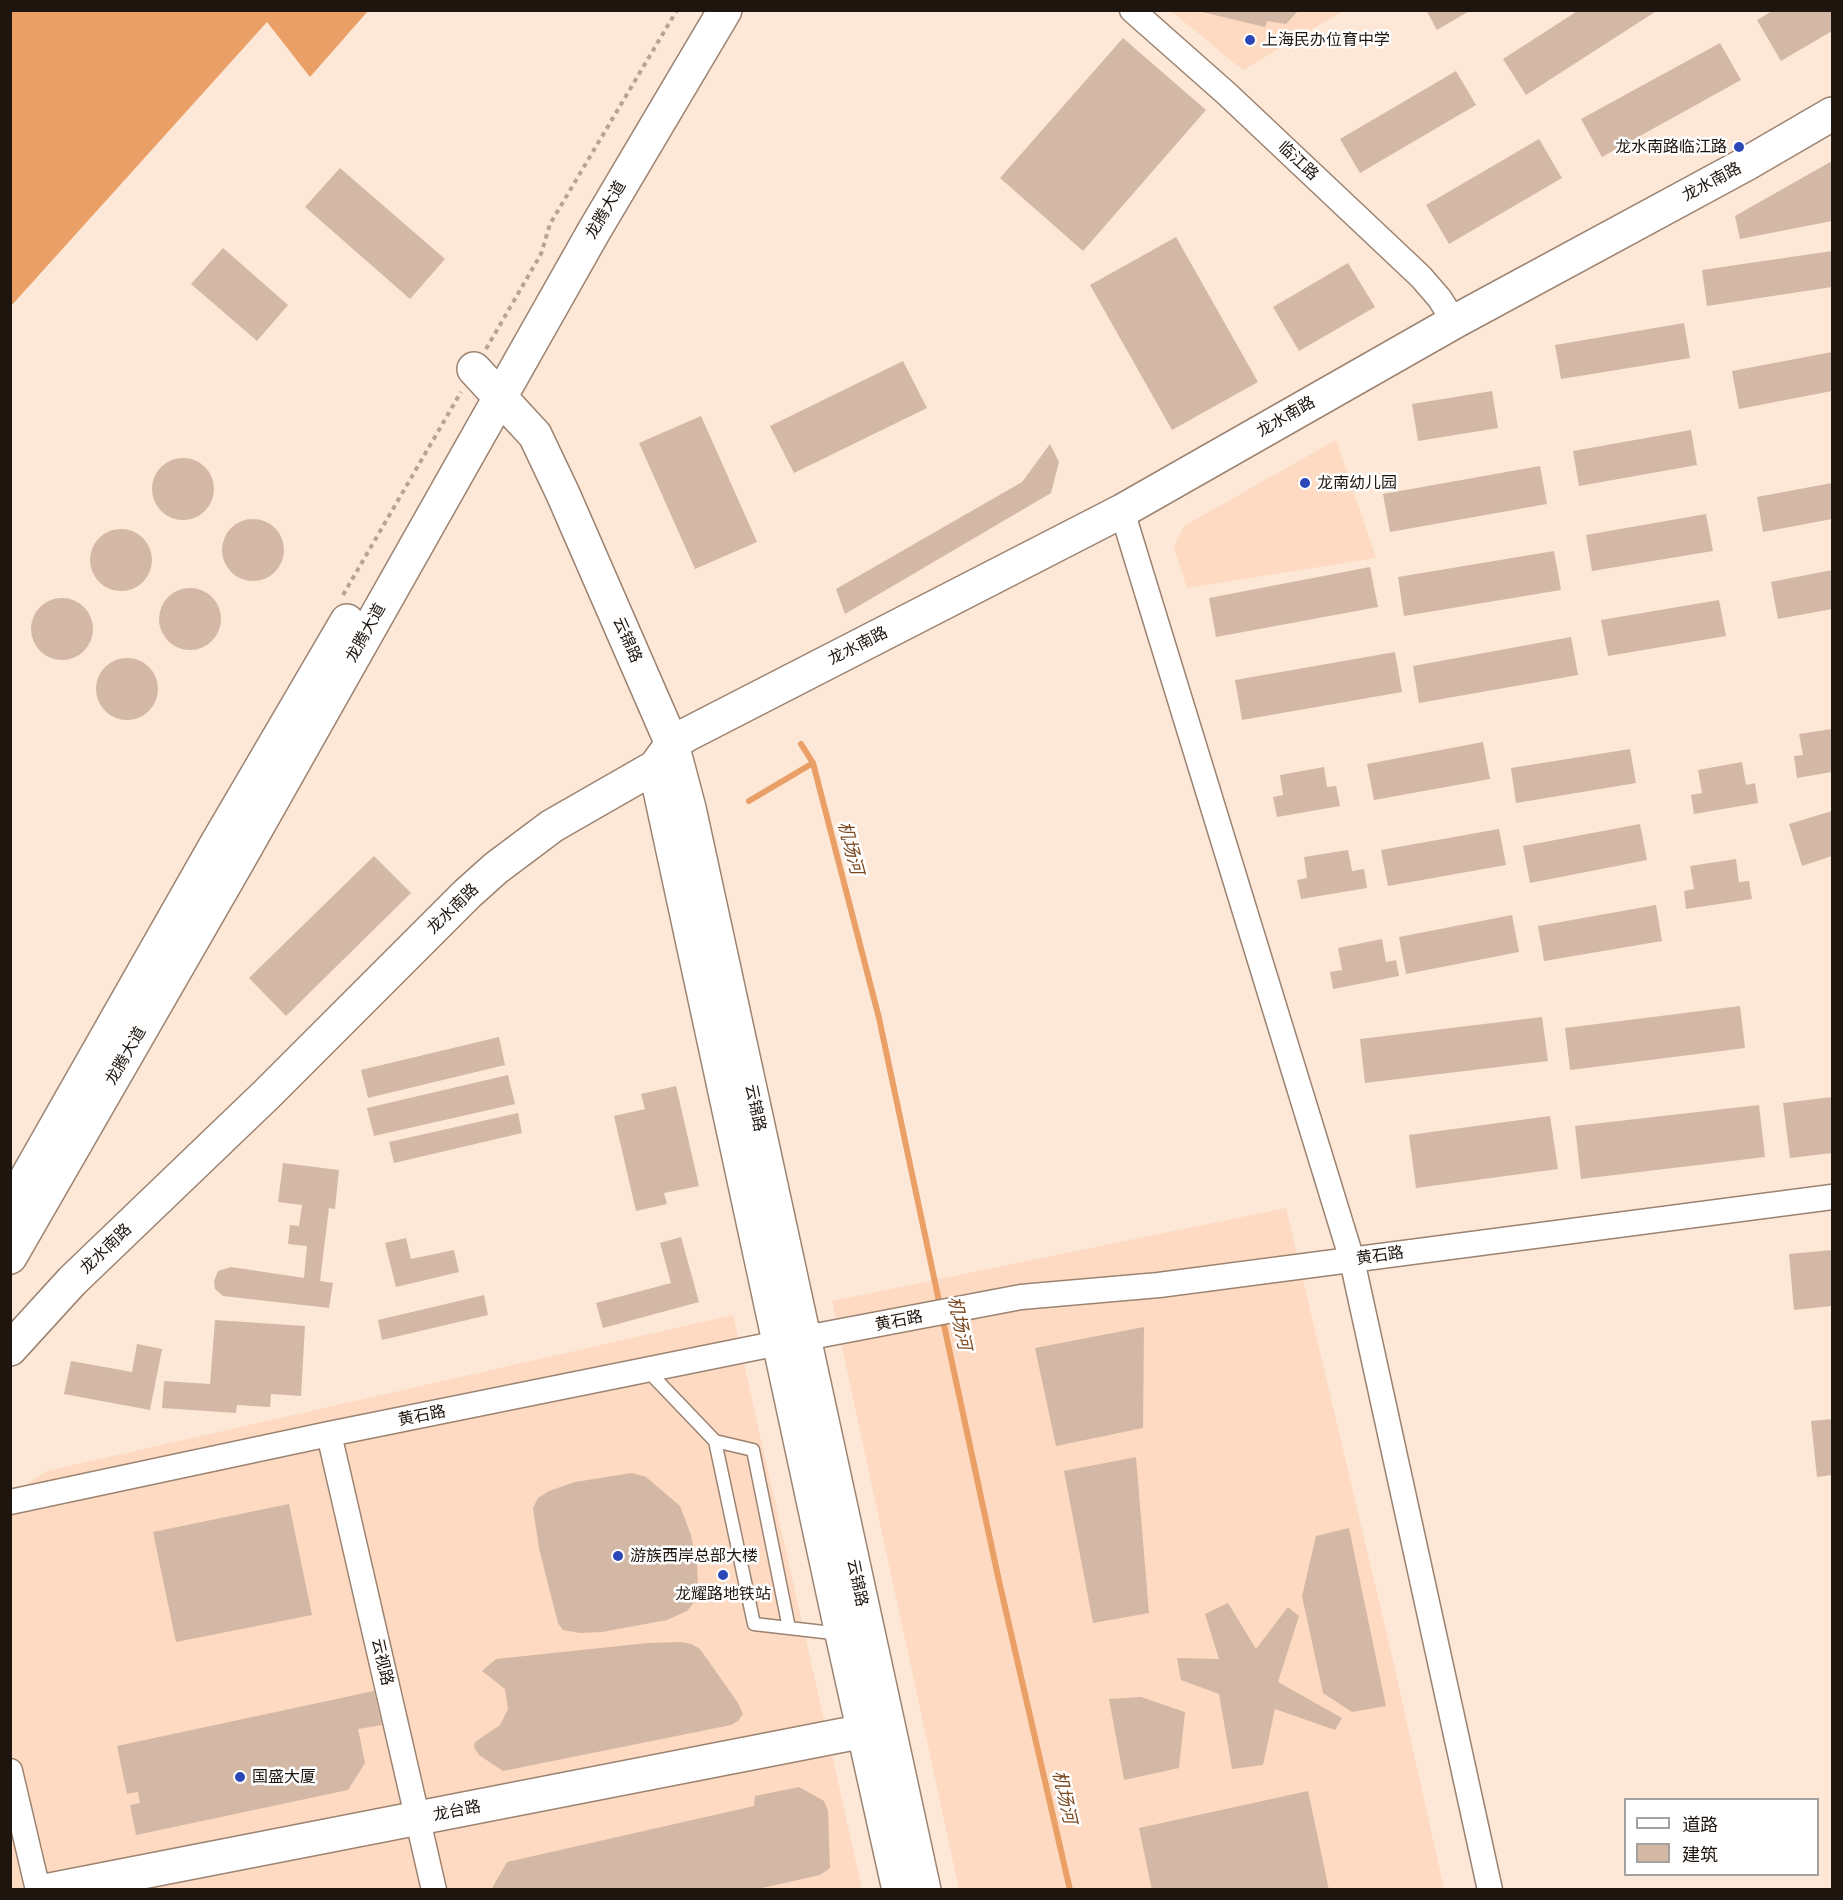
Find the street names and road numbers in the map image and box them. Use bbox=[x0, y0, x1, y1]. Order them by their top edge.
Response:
street label: 临江路 bbox=[1274, 138, 1322, 184]
street label: 龙水南路 bbox=[1679, 159, 1745, 205]
street label: 龙腾大道 bbox=[582, 177, 630, 243]
street label: 龙水南路 bbox=[1253, 393, 1319, 441]
street label: 龙腾大道 bbox=[342, 600, 390, 666]
street label: 云锦路 bbox=[608, 614, 646, 666]
street label: 龙水南路 bbox=[825, 623, 891, 669]
street label: 龙水南路 bbox=[423, 880, 483, 938]
street label: 龙腾大道 bbox=[102, 1023, 150, 1089]
street label: 云锦路 bbox=[741, 1083, 769, 1133]
street label: 龙水南路 bbox=[76, 1220, 136, 1278]
street label: 黄石路 bbox=[1355, 1243, 1405, 1269]
street label: 黄石路 bbox=[874, 1307, 924, 1335]
street label: 黄石路 bbox=[397, 1402, 447, 1430]
street label: 云锦路 bbox=[843, 1558, 871, 1608]
street label: 云视路 bbox=[367, 1636, 397, 1688]
street label: 龙台路 bbox=[432, 1797, 482, 1825]

